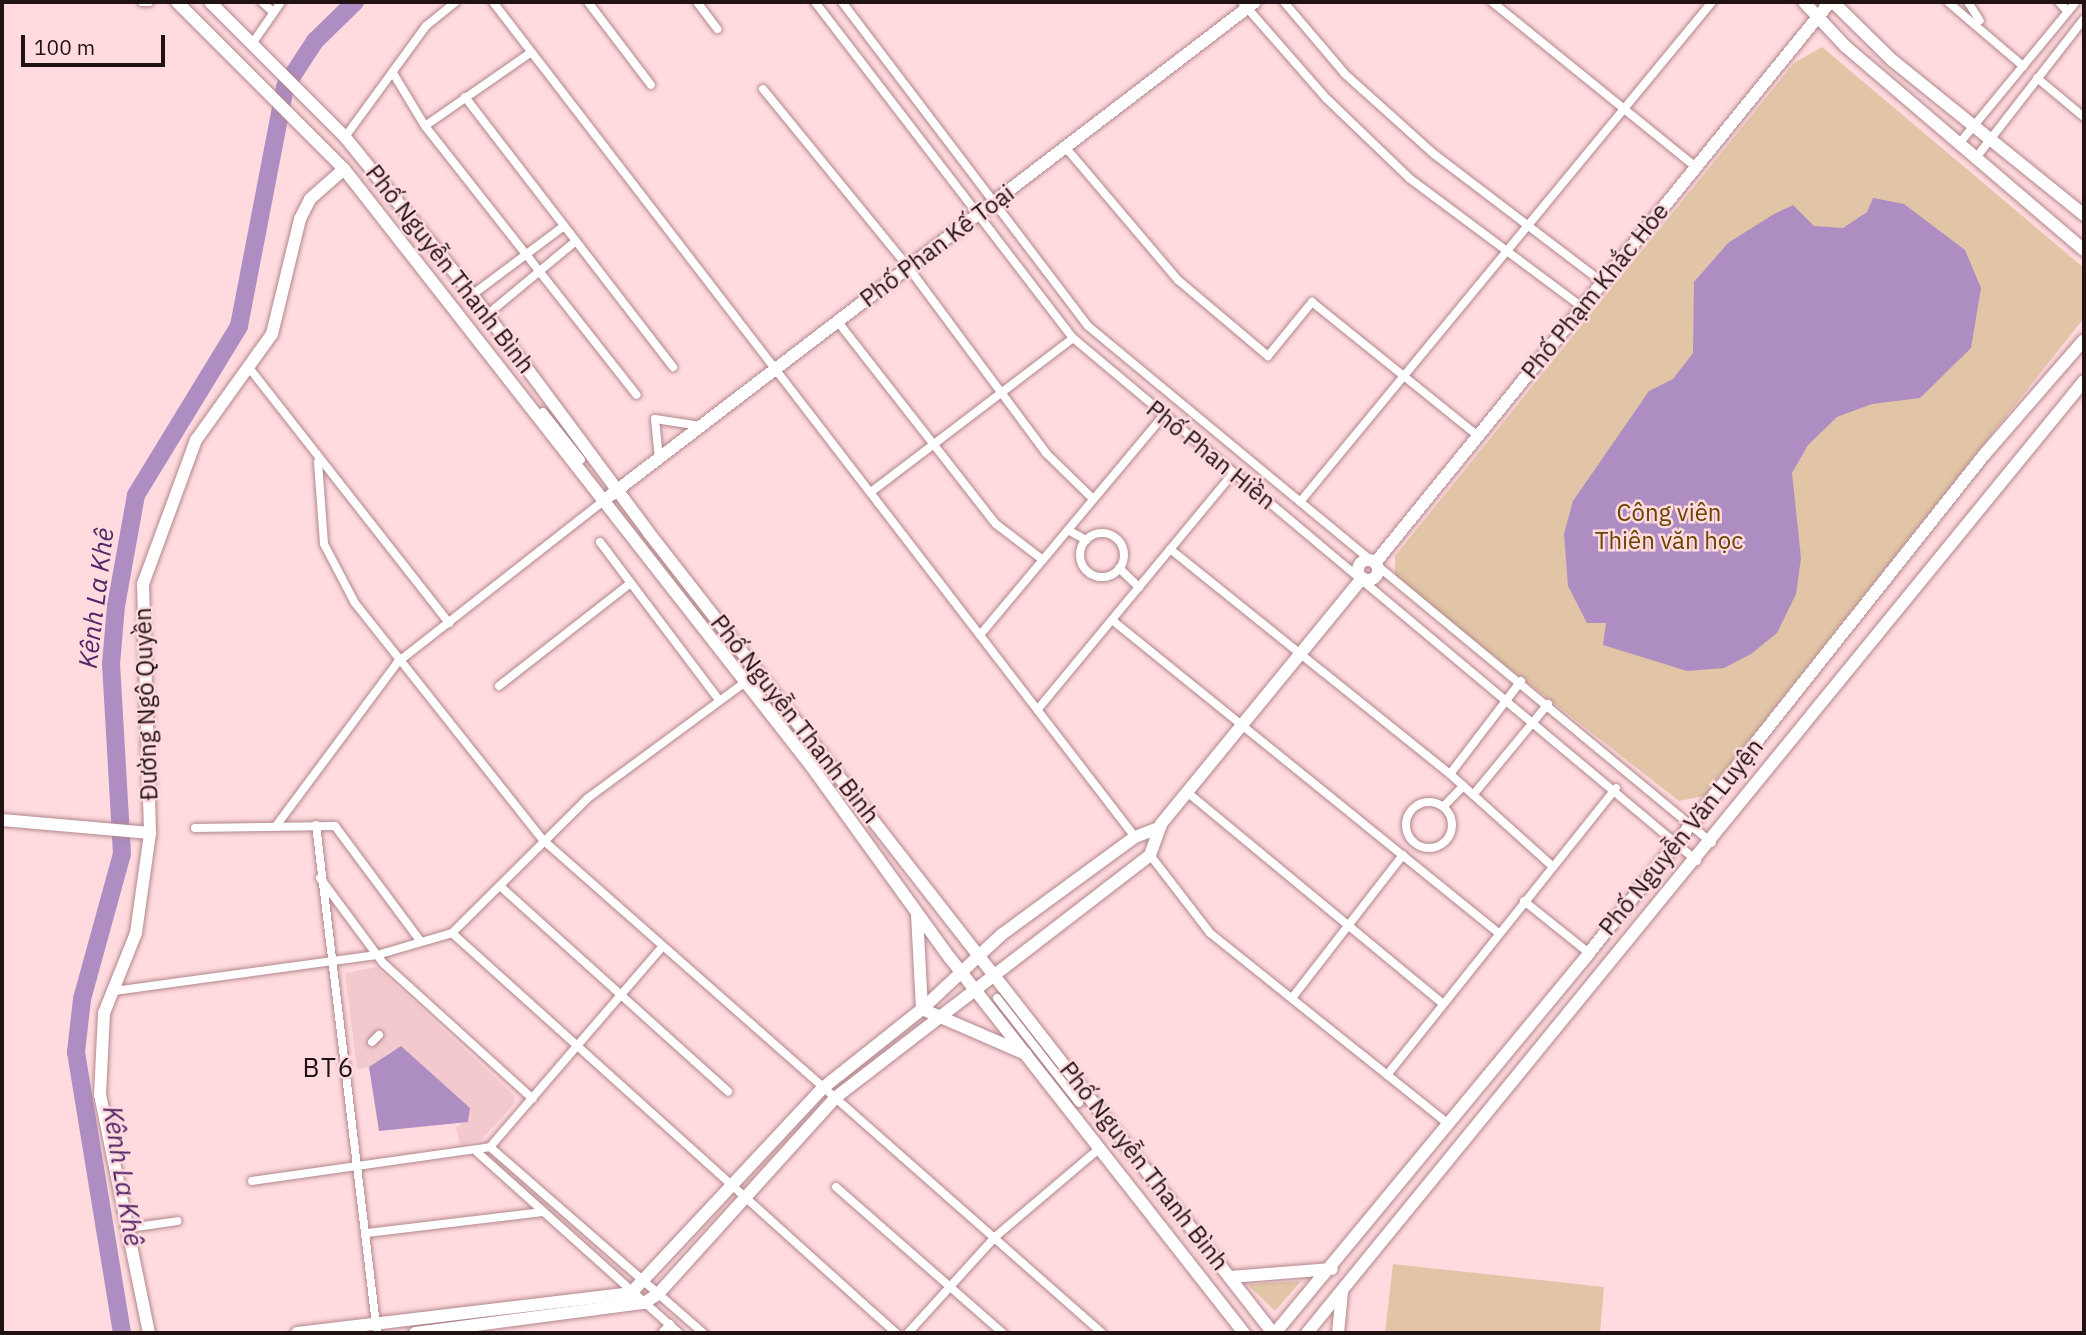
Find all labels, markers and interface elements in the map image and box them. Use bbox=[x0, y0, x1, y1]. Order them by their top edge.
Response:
scale bar bbox=[24, 21, 168, 65]
text: 100 m bbox=[34, 33, 95, 61]
street label: Phố Nguyễn Thanh Bình bbox=[360, 159, 540, 379]
street label: Phố Phan Kế Toại bbox=[854, 179, 1020, 313]
street label: Phố Phạm Khắc Hòe bbox=[1515, 197, 1675, 385]
street label: Phố Phan Hiền bbox=[1141, 394, 1281, 516]
park label: Công viên Thiên văn học bbox=[1595, 499, 1743, 555]
water label: Kênh La Khê bbox=[72, 526, 120, 670]
street label: Đường Ngô Quyền bbox=[128, 607, 164, 801]
street label: Phố Nguyễn Thanh Bình bbox=[705, 609, 885, 829]
street label: Phố Nguyễn Văn Luyện bbox=[1593, 733, 1769, 941]
district label: BT6 bbox=[303, 1052, 355, 1084]
street label: Phố Nguyễn Thanh Bình bbox=[1054, 1056, 1234, 1276]
water label: Kênh La Khê bbox=[97, 1104, 149, 1248]

